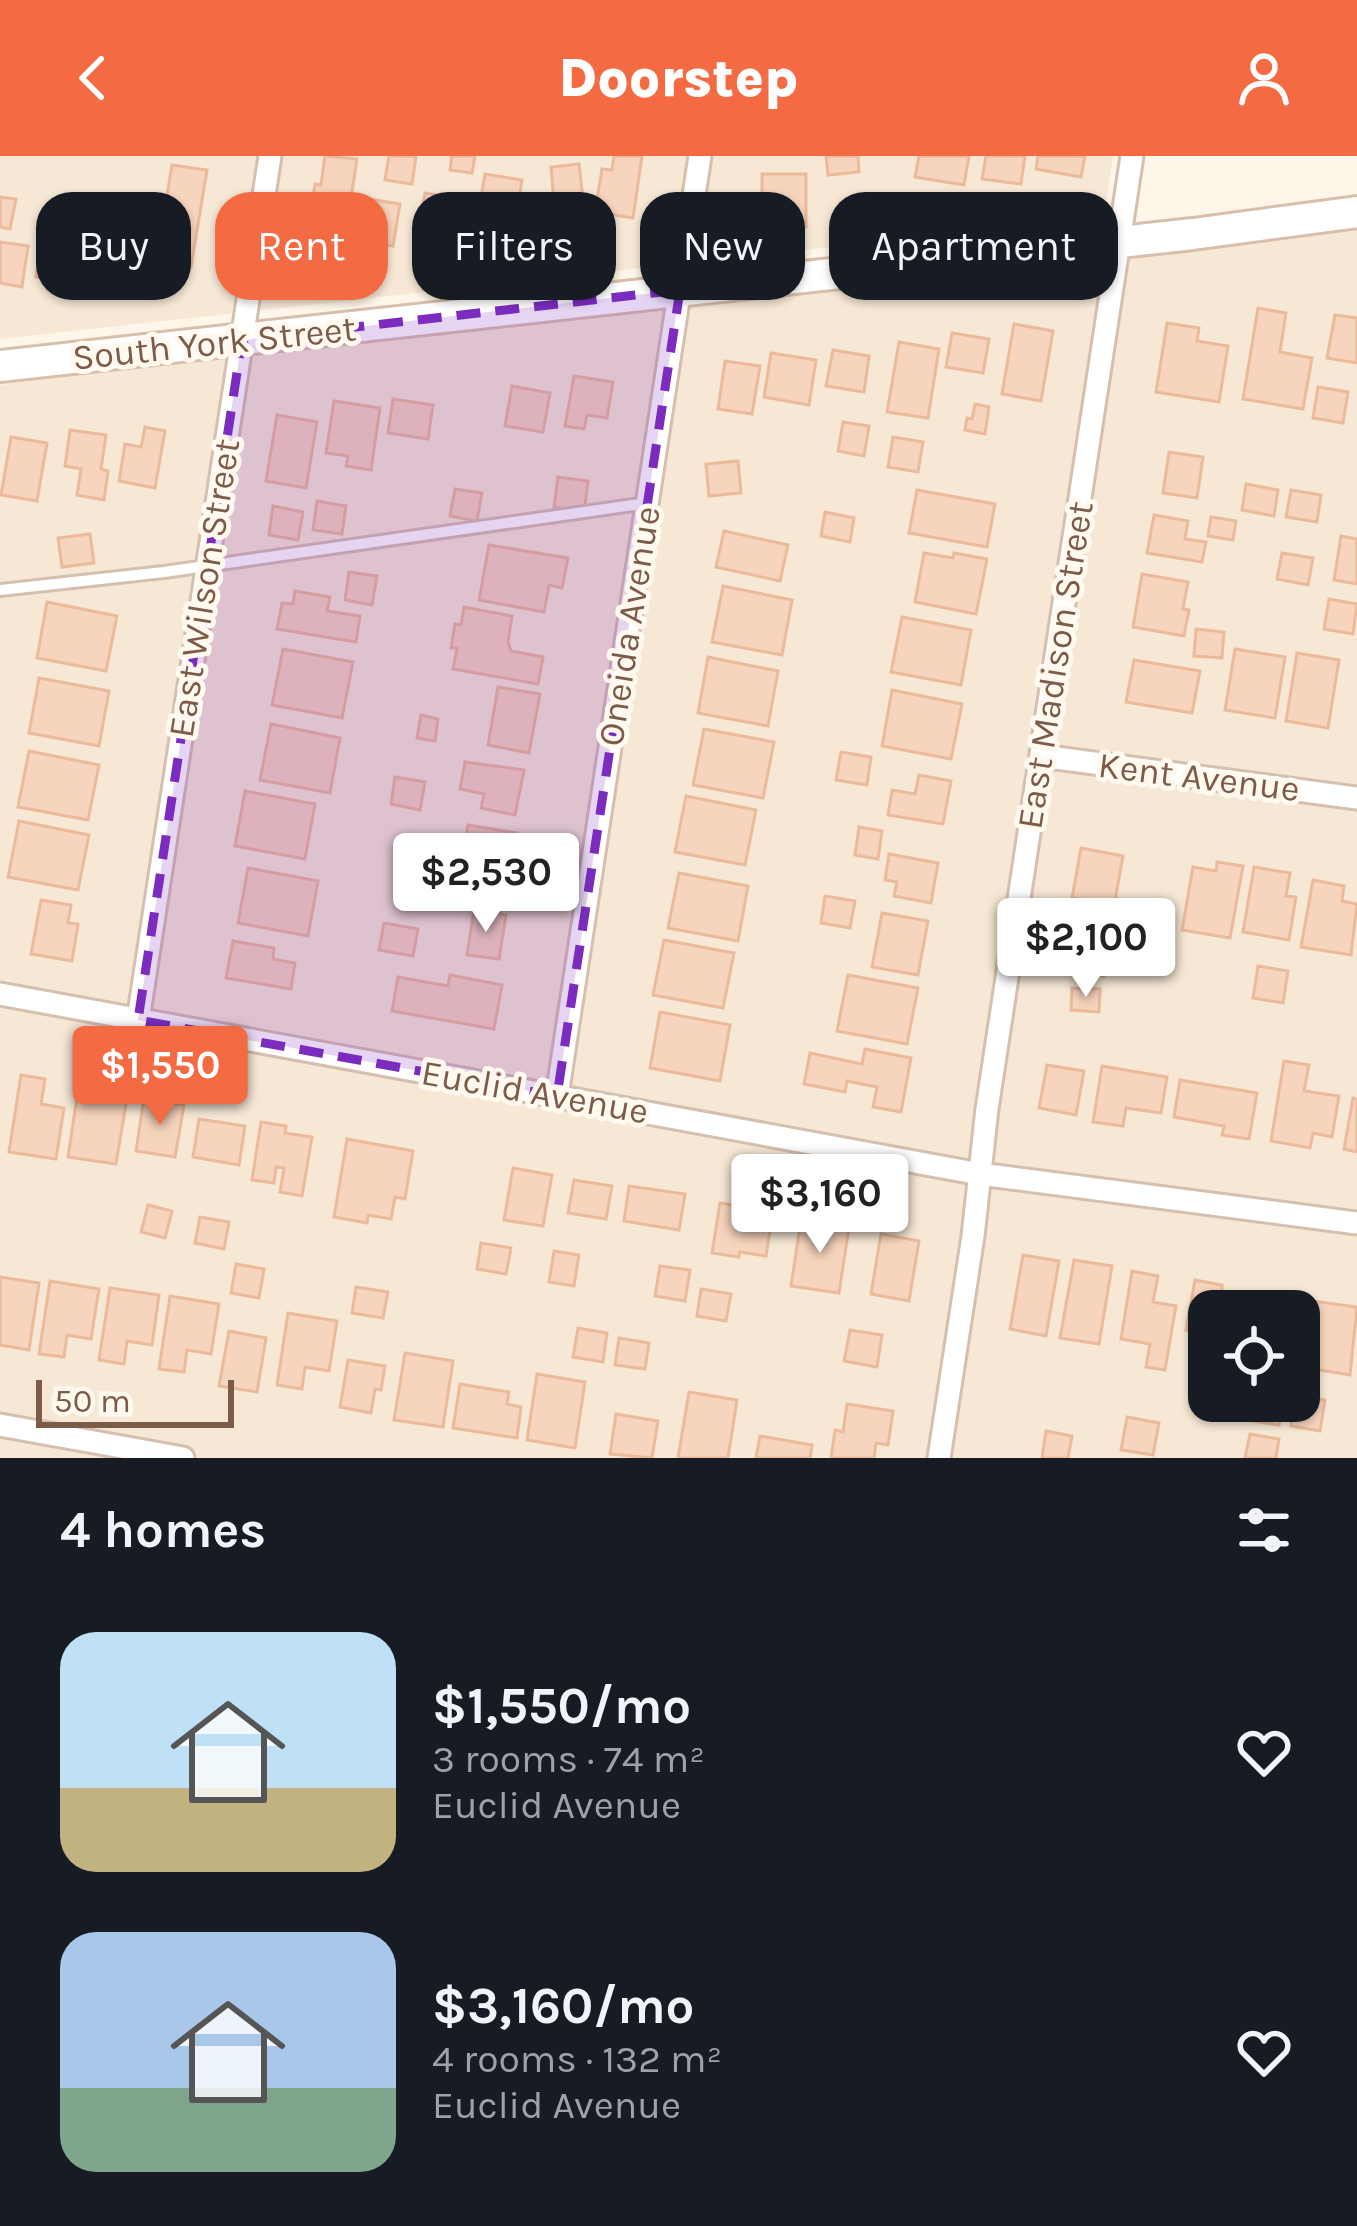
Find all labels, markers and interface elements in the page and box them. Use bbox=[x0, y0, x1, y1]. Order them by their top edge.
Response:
icon: back bbox=[60, 45, 126, 111]
icon: person bbox=[1231, 45, 1297, 111]
text: Doorstep bbox=[559, 46, 798, 110]
chip: Buy bbox=[36, 192, 191, 300]
chip: Rent bbox=[215, 192, 388, 300]
chip: Filters bbox=[412, 192, 616, 300]
chip: New bbox=[640, 192, 805, 300]
chip: Apartment bbox=[829, 192, 1118, 300]
street label: South York Street bbox=[70, 307, 358, 379]
street label: East Wilson Street bbox=[160, 436, 248, 740]
street label: East Madison Street bbox=[1008, 498, 1102, 832]
street label: Oneida Avenue bbox=[589, 503, 669, 749]
street label: Kent Avenue bbox=[1096, 744, 1302, 810]
pin: $2,530 bbox=[388, 833, 584, 935]
text: $2,530 bbox=[420, 849, 552, 895]
pin: $2,100 bbox=[988, 898, 1184, 1000]
text: $2,100 bbox=[1024, 914, 1148, 960]
pin: $1,550 bbox=[62, 1026, 258, 1128]
text: $1,550 bbox=[100, 1042, 220, 1088]
street label: Euclid Avenue bbox=[418, 1051, 652, 1133]
pin: $3,160 bbox=[722, 1154, 918, 1256]
text: $3,160 bbox=[758, 1170, 882, 1216]
map controls bbox=[1188, 1290, 1320, 1422]
button: locate bbox=[1188, 1290, 1320, 1422]
scale bar bbox=[36, 1374, 234, 1427]
text: 50 m bbox=[54, 1382, 131, 1420]
icon: filters bbox=[1231, 1497, 1297, 1563]
text: 4 homes bbox=[60, 1500, 266, 1560]
text: $1,550/mo bbox=[432, 1676, 691, 1736]
icon: home bbox=[156, 1680, 300, 1824]
icon: heart bbox=[1231, 1719, 1297, 1785]
text: 3 rooms · 74 m² bbox=[432, 1736, 705, 1782]
text: Euclid Avenue bbox=[432, 1782, 681, 1828]
text: $3,160/mo bbox=[432, 1976, 694, 2036]
icon: home bbox=[156, 1980, 300, 2124]
icon: heart bbox=[1231, 2019, 1297, 2085]
text: 4 rooms · 132 m² bbox=[432, 2036, 722, 2082]
text: Euclid Avenue bbox=[432, 2082, 681, 2128]

